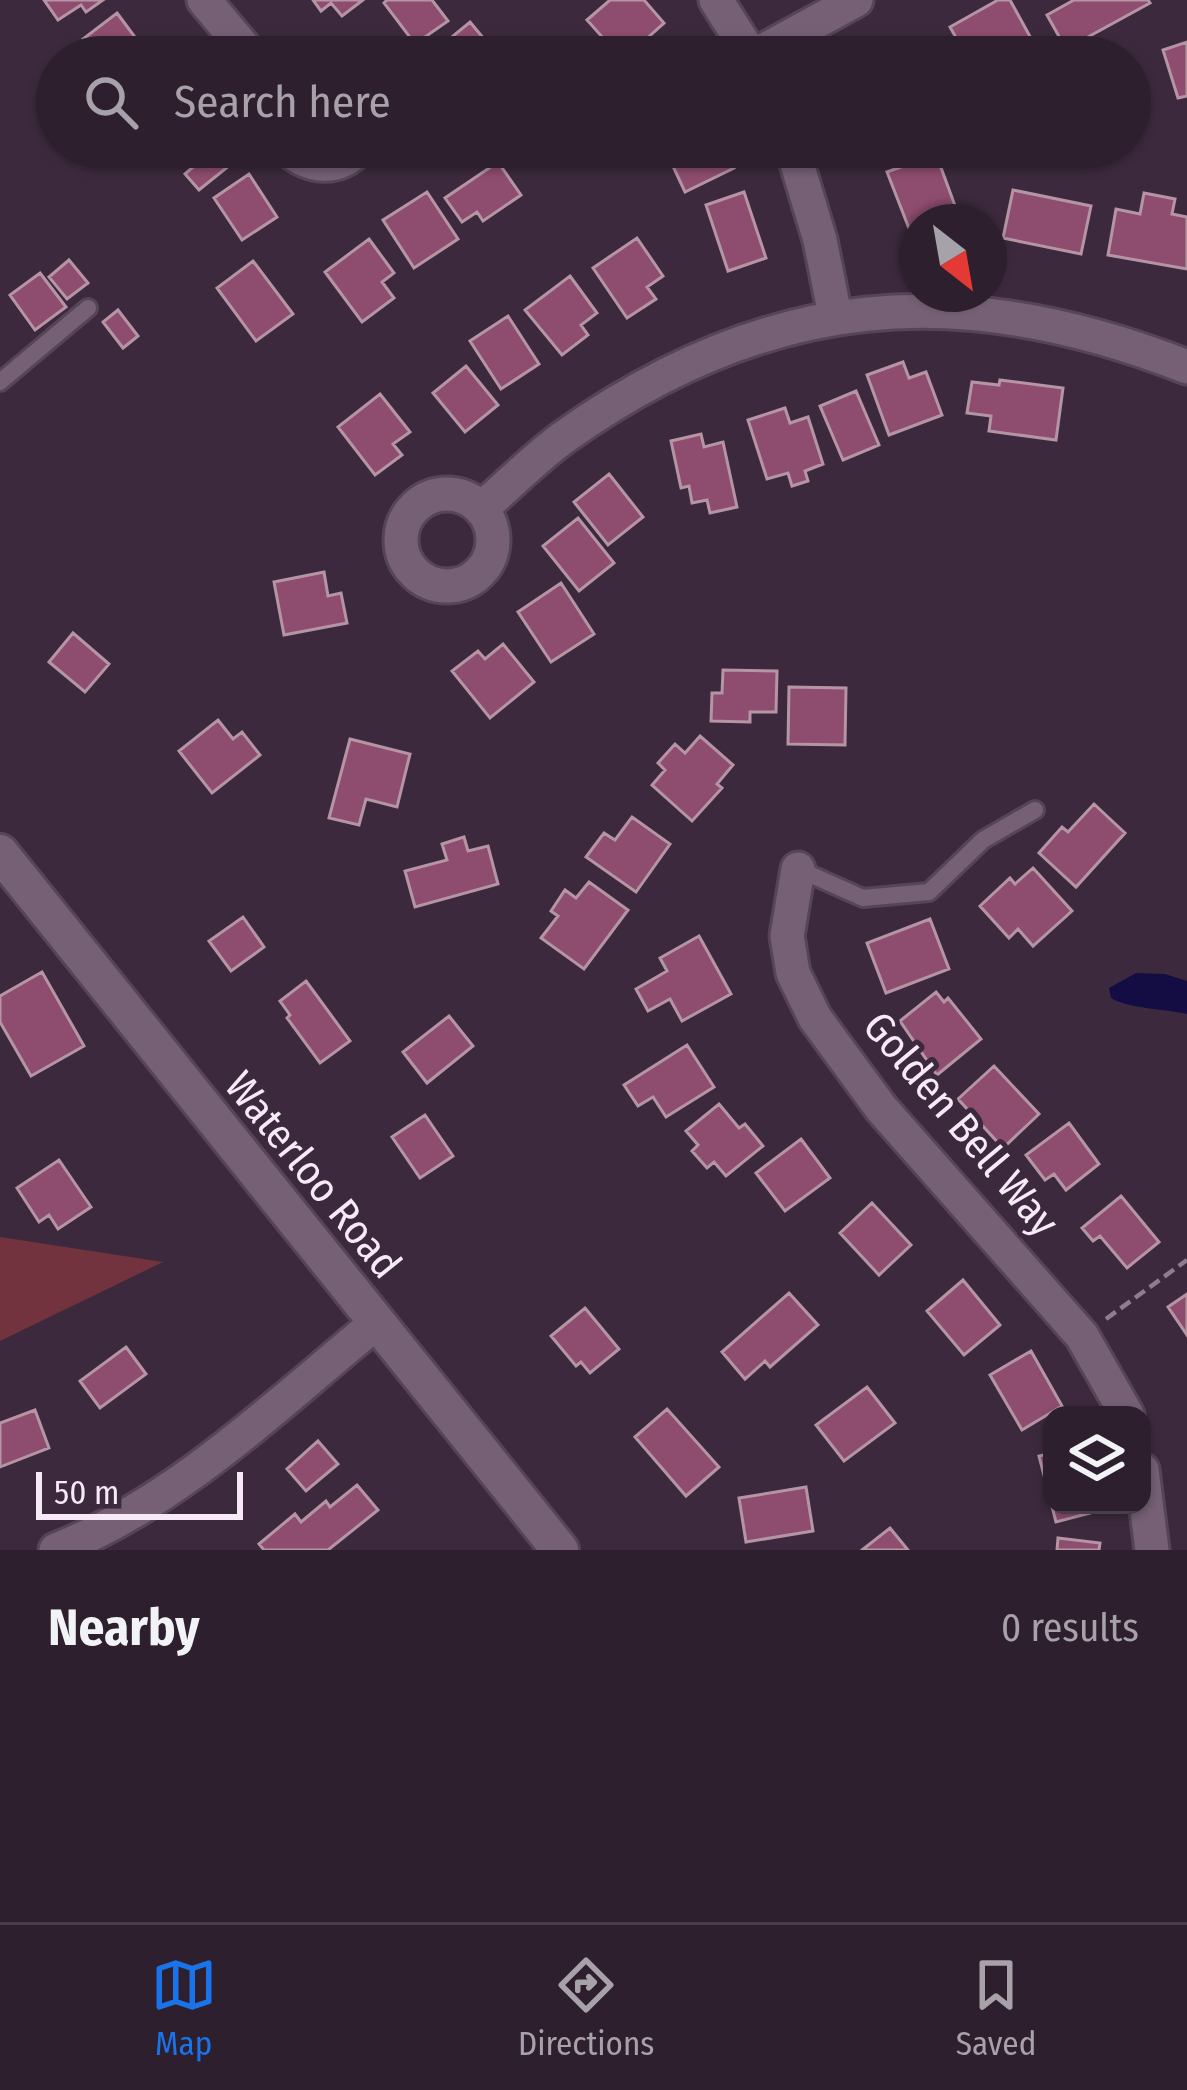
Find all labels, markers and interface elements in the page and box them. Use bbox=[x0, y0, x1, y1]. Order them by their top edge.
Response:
search box bbox=[36, 36, 1151, 168]
icon: search bbox=[78, 69, 144, 135]
text: Search here bbox=[174, 75, 391, 129]
north arrow bbox=[899, 204, 1007, 312]
street label: Golden Bell Way bbox=[853, 1002, 1069, 1246]
street label: Waterloo Road bbox=[214, 1062, 412, 1288]
map controls bbox=[1043, 1406, 1151, 1514]
button: layers bbox=[1043, 1406, 1151, 1514]
scale bar bbox=[36, 1466, 243, 1519]
text: 50 m bbox=[54, 1473, 119, 1513]
text: Nearby bbox=[48, 1597, 200, 1659]
text: 0 results bbox=[1001, 1605, 1139, 1651]
tab: Map bbox=[151, 1952, 217, 2064]
tab: Directions bbox=[518, 1952, 654, 2064]
tab: Saved bbox=[956, 1952, 1036, 2064]

